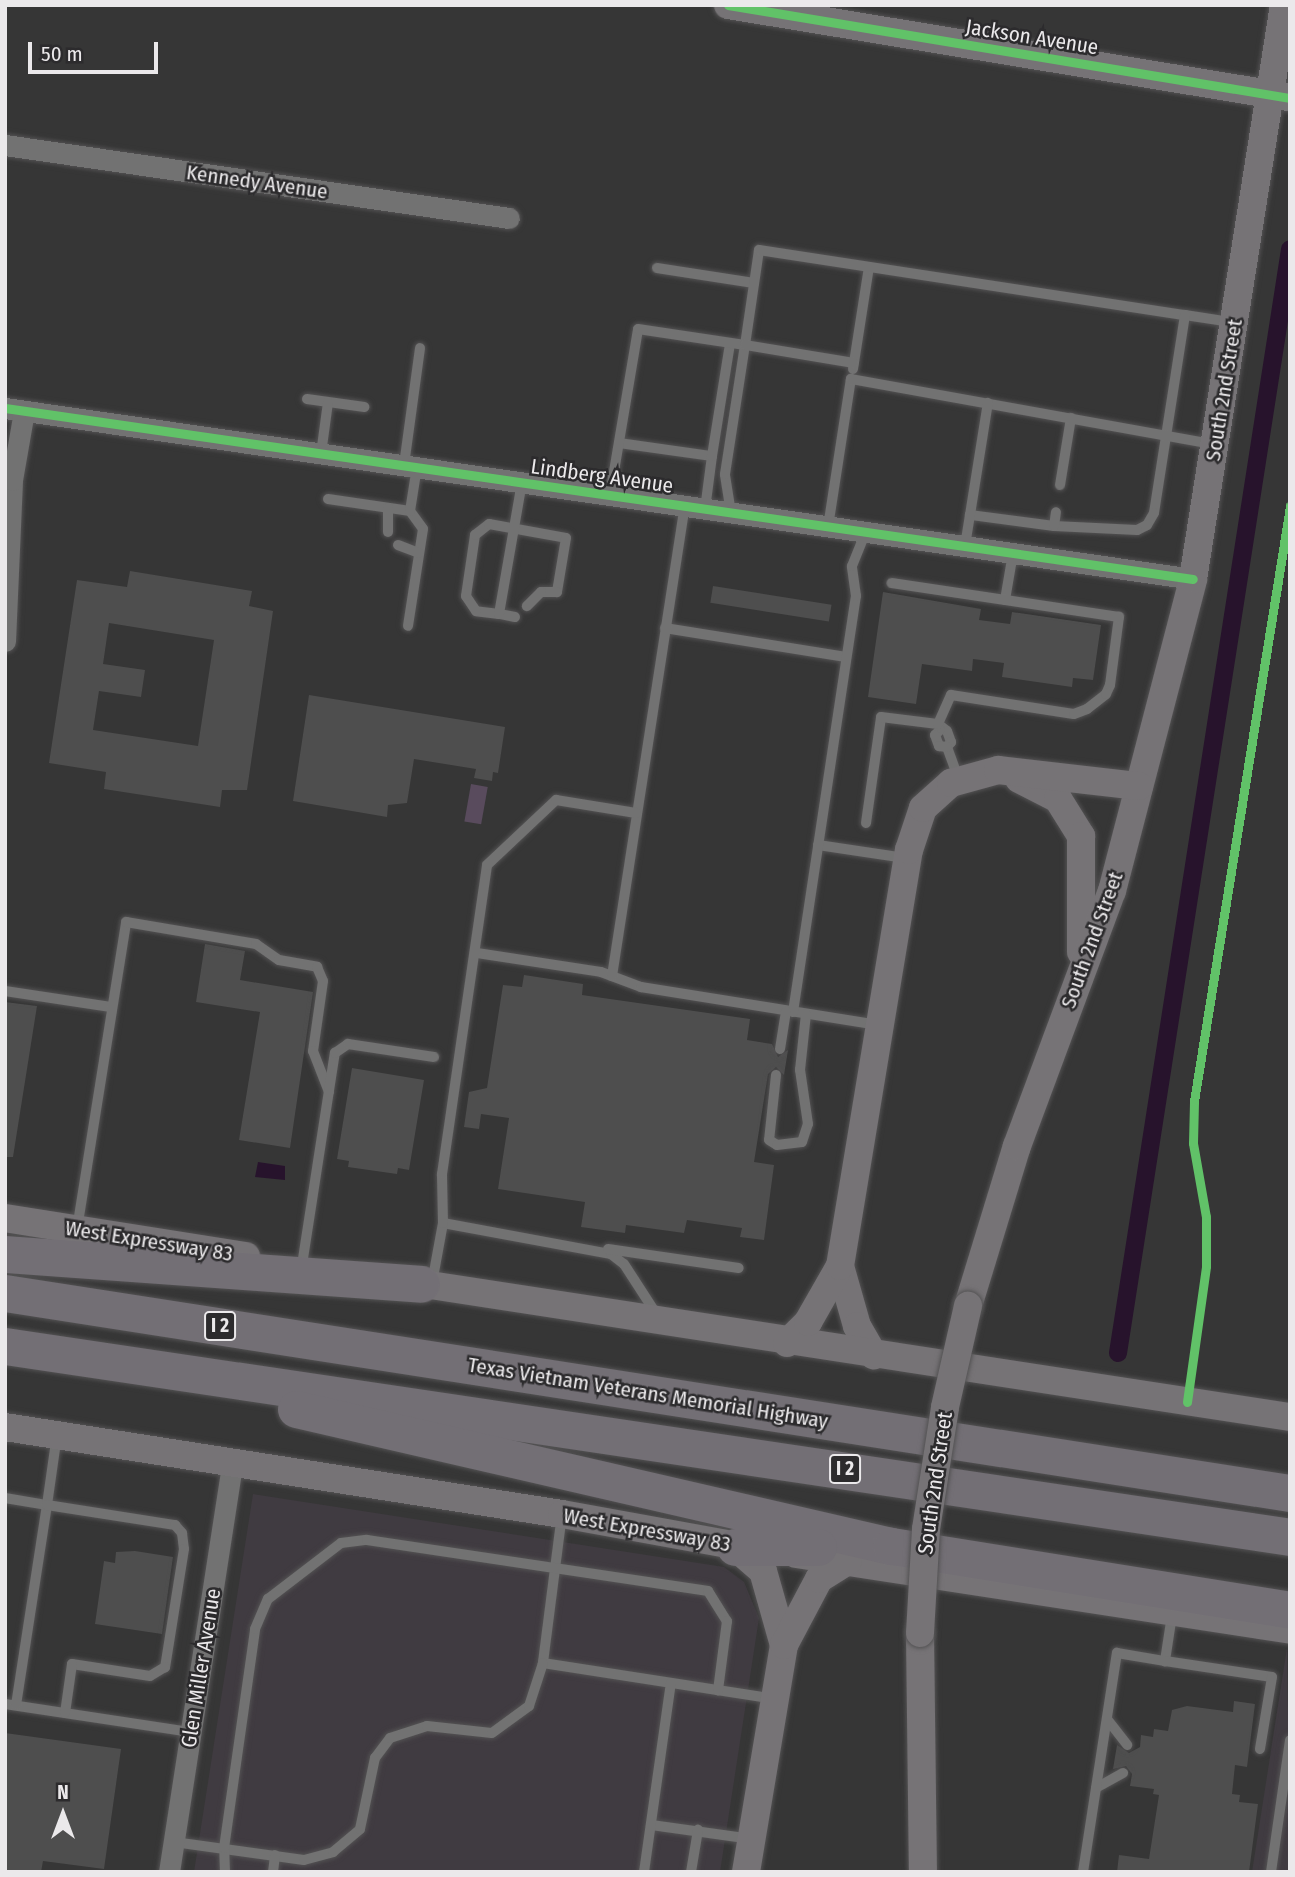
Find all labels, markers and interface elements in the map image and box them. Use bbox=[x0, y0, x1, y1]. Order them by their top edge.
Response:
street label: Jackson Avenue bbox=[964, 14, 1100, 60]
scale bar bbox=[32, 28, 161, 72]
text: 50 m bbox=[41, 41, 83, 67]
street label: Kennedy Avenue bbox=[185, 160, 329, 204]
street label: South 2nd Street bbox=[1200, 317, 1248, 463]
street label: Lindberg Avenue bbox=[529, 454, 675, 498]
street label: South 2nd Street bbox=[1056, 868, 1128, 1012]
street label: West Expressway 83 bbox=[63, 1215, 235, 1267]
road number: I 2 bbox=[202, 1310, 238, 1342]
street label: Texas Vietnam Veterans Memorial Highway bbox=[466, 1352, 830, 1434]
street label: South 2nd Street bbox=[913, 1410, 957, 1556]
road number: I 2 bbox=[828, 1454, 862, 1484]
street label: West Expressway 83 bbox=[561, 1503, 733, 1557]
street label: Glen Miller Avenue bbox=[176, 1587, 226, 1749]
north arrow bbox=[28, 1779, 98, 1849]
text: N bbox=[57, 1781, 69, 1804]

